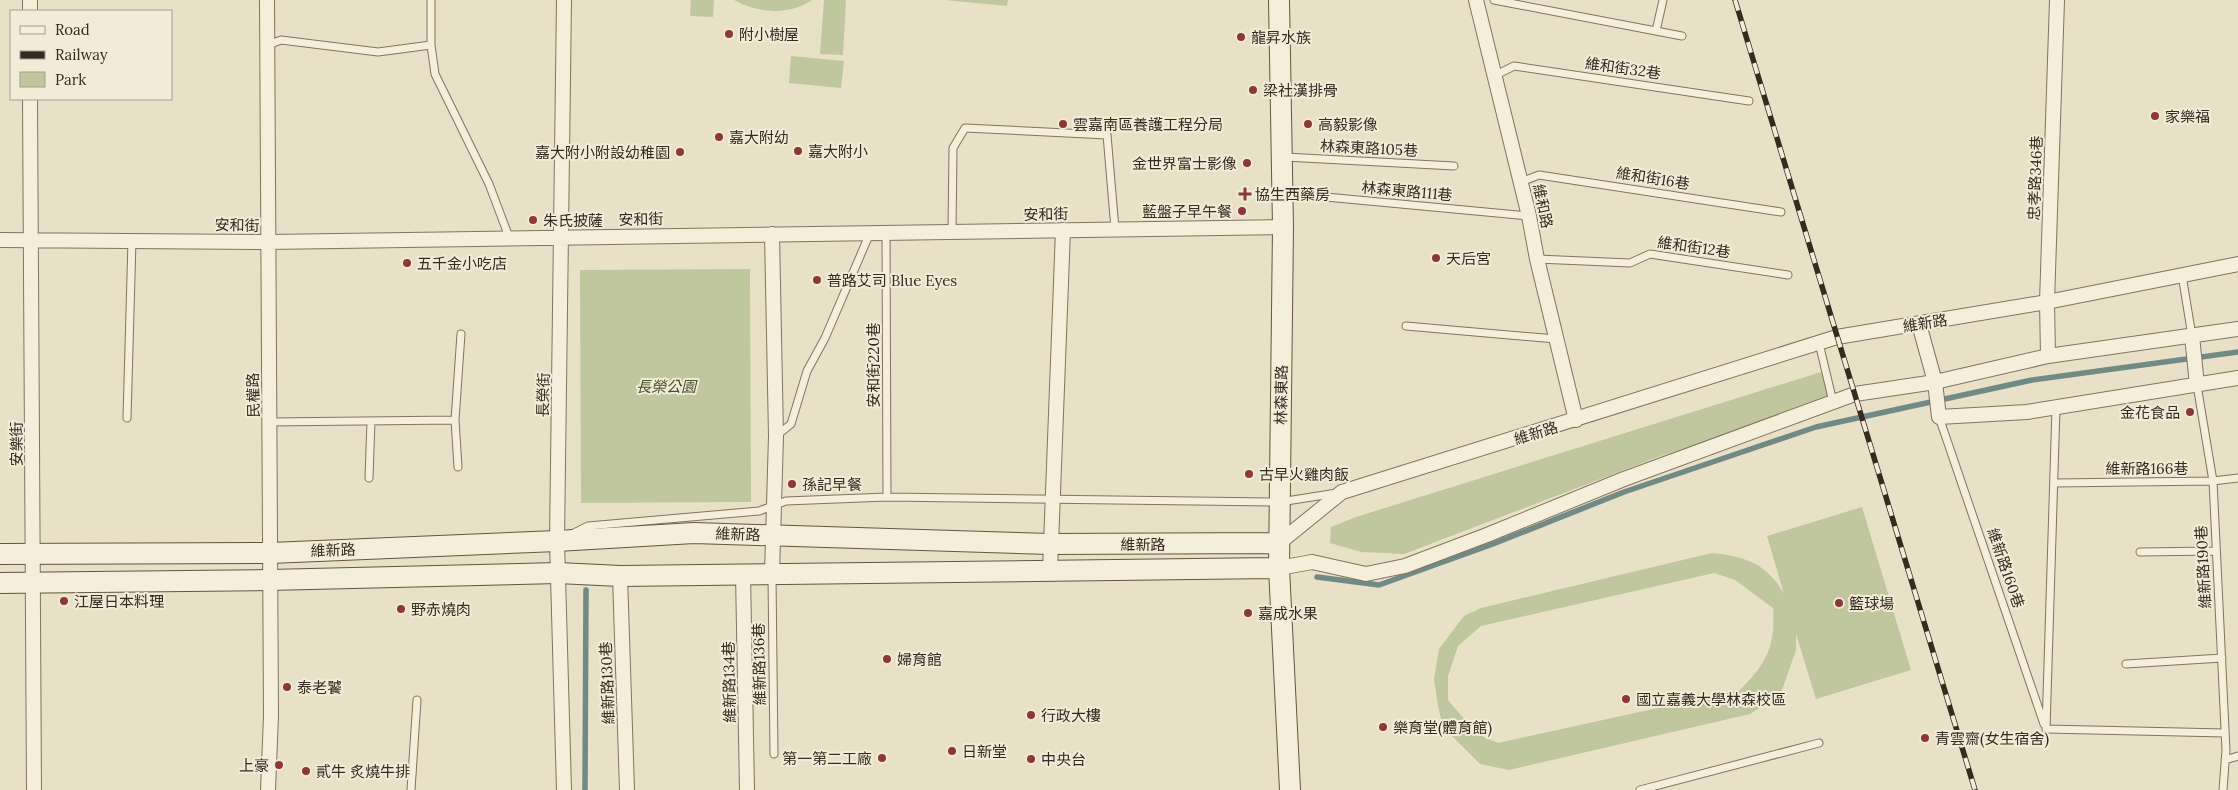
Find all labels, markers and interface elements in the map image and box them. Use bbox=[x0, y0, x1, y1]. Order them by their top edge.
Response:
legend bbox=[10, 10, 172, 100]
text: Road bbox=[55, 20, 90, 39]
place label: 附小樹屋 bbox=[739, 25, 799, 44]
marker: 附小樹屋 bbox=[723, 28, 735, 40]
place label: 龍昇水族 bbox=[1251, 28, 1311, 47]
marker: 龍昇水族 bbox=[1235, 31, 1247, 43]
text: Railway bbox=[55, 45, 108, 64]
street label: 維和街32巷 bbox=[1584, 53, 1662, 83]
text: Park bbox=[55, 70, 86, 89]
place label: 梁社漢排骨 bbox=[1263, 81, 1338, 100]
marker: 梁社漢排骨 bbox=[1247, 84, 1259, 96]
place label: 家樂福 bbox=[2165, 107, 2210, 126]
marker: 家樂福 bbox=[2149, 110, 2161, 122]
place label: 雲嘉南區養護工程分局 bbox=[1073, 115, 1223, 134]
place label: 高毅影像 bbox=[1318, 115, 1378, 134]
marker: 雲嘉南區養護工程分局 bbox=[1057, 118, 1069, 130]
marker: 高毅影像 bbox=[1302, 118, 1314, 130]
place label: 嘉大附幼 bbox=[729, 128, 789, 147]
marker: 嘉大附幼 bbox=[713, 131, 725, 143]
street label: 忠孝路346巷 bbox=[2024, 135, 2046, 221]
street label: 林森東路105巷 bbox=[1320, 136, 1418, 160]
place label: 嘉大附小 bbox=[808, 142, 868, 161]
place label: 嘉大附小附設幼稚園 bbox=[535, 143, 670, 162]
marker: 嘉大附小 bbox=[792, 145, 804, 157]
marker: 嘉大附小附設幼稚園 bbox=[674, 146, 686, 158]
place label: 金世界富士影像 bbox=[1132, 154, 1237, 173]
marker: 金世界富士影像 bbox=[1241, 157, 1253, 169]
street label: 維和街16巷 bbox=[1615, 163, 1691, 193]
street label: 林森東路111巷 bbox=[1361, 178, 1453, 204]
street label: 維和路 bbox=[1529, 182, 1557, 230]
place label: 協生西藥房 bbox=[1255, 185, 1330, 204]
marker: 協生西藥房 bbox=[1239, 188, 1251, 200]
place label: 藍盤子早午餐 bbox=[1142, 202, 1232, 221]
street label: 安和街 bbox=[1023, 204, 1069, 224]
marker: 藍盤子早午餐 bbox=[1236, 205, 1248, 217]
street label: 安和街 bbox=[618, 209, 664, 229]
place label: 朱氏披薩 bbox=[543, 211, 603, 230]
marker: 朱氏披薩 bbox=[527, 214, 539, 226]
street label: 安和街 bbox=[214, 215, 260, 235]
street label: 維和街12巷 bbox=[1656, 232, 1732, 262]
place label: 天后宮 bbox=[1446, 249, 1491, 268]
marker: 天后宮 bbox=[1430, 252, 1442, 264]
place label: 五千金小吃店 bbox=[417, 254, 507, 273]
marker: 五千金小吃店 bbox=[401, 257, 413, 269]
place label: 普路艾司 Blue Eyes bbox=[827, 271, 957, 290]
marker: 普路艾司 Blue Eyes bbox=[811, 274, 823, 286]
street label: 維新路 bbox=[1901, 310, 1949, 336]
street label: 安和街220巷 bbox=[864, 322, 883, 408]
street label: 林森東路 bbox=[1271, 365, 1291, 425]
street label: 民權路 bbox=[243, 372, 263, 418]
street label: 長榮街 bbox=[533, 372, 553, 418]
park label: 長榮公園 bbox=[636, 377, 698, 396]
place label: 金花食品 bbox=[2120, 403, 2180, 422]
marker: 金花食品 bbox=[2184, 406, 2196, 418]
street label: 維新路 bbox=[1512, 417, 1560, 449]
street label: 安樂街 bbox=[7, 421, 26, 467]
street label: 維新路166巷 bbox=[2106, 459, 2188, 478]
place label: 古早火雞肉飯 bbox=[1259, 465, 1349, 484]
marker: 古早火雞肉飯 bbox=[1243, 468, 1255, 480]
place label: 孫記早餐 bbox=[802, 475, 862, 494]
marker: 孫記早餐 bbox=[786, 478, 798, 490]
street label: 維新路 bbox=[715, 524, 761, 544]
street label: 維新路160巷 bbox=[1983, 525, 2029, 611]
street label: 維新路190巷 bbox=[2191, 525, 2215, 609]
street label: 維新路 bbox=[1120, 535, 1166, 554]
street label: 維新路 bbox=[310, 540, 356, 560]
place label: 江屋日本料理 bbox=[74, 592, 164, 611]
place label: 籃球場 bbox=[1849, 594, 1894, 613]
marker: 江屋日本料理 bbox=[58, 595, 70, 607]
marker: 籃球場 bbox=[1833, 597, 1845, 609]
place label: 野赤燒肉 bbox=[411, 600, 471, 619]
marker: 野赤燒肉 bbox=[395, 603, 407, 615]
place label: 嘉成水果 bbox=[1258, 604, 1318, 623]
marker: 嘉成水果 bbox=[1242, 607, 1254, 619]
street label: 維新路136巷 bbox=[749, 623, 769, 705]
street label: 維新路130巷 bbox=[596, 641, 618, 725]
street label: 維新路134巷 bbox=[719, 641, 739, 723]
place label: 婦育館 bbox=[897, 650, 942, 669]
marker: 婦育館 bbox=[881, 653, 893, 665]
place label: 泰老饕 bbox=[297, 678, 342, 697]
marker: 泰老饕 bbox=[281, 681, 293, 693]
place label: 國立嘉義大學林森校區 bbox=[1636, 690, 1786, 709]
marker: 國立嘉義大學林森校區 bbox=[1620, 693, 1632, 705]
place label: 行政大樓 bbox=[1041, 706, 1101, 725]
marker: 行政大樓 bbox=[1025, 709, 1037, 721]
place label: 樂育堂(體育館) bbox=[1393, 718, 1493, 738]
marker: 樂育堂(體育館) bbox=[1377, 721, 1389, 733]
place label: 青雲齋(女生宿舍) bbox=[1935, 729, 2050, 749]
marker: 青雲齋(女生宿舍) bbox=[1919, 732, 1931, 744]
place label: 日新堂 bbox=[962, 742, 1007, 761]
marker: 日新堂 bbox=[946, 745, 958, 757]
place label: 第一第二工廠 bbox=[782, 749, 872, 768]
place label: 中央台 bbox=[1041, 750, 1086, 769]
marker: 第一第二工廠 bbox=[876, 752, 888, 764]
marker: 中央台 bbox=[1025, 753, 1037, 765]
place label: 上豪 bbox=[239, 756, 269, 775]
marker: 上豪 bbox=[273, 759, 285, 771]
place label: 貳牛 炙燒牛排 bbox=[316, 762, 410, 781]
marker: 貳牛 炙燒牛排 bbox=[300, 765, 312, 777]

